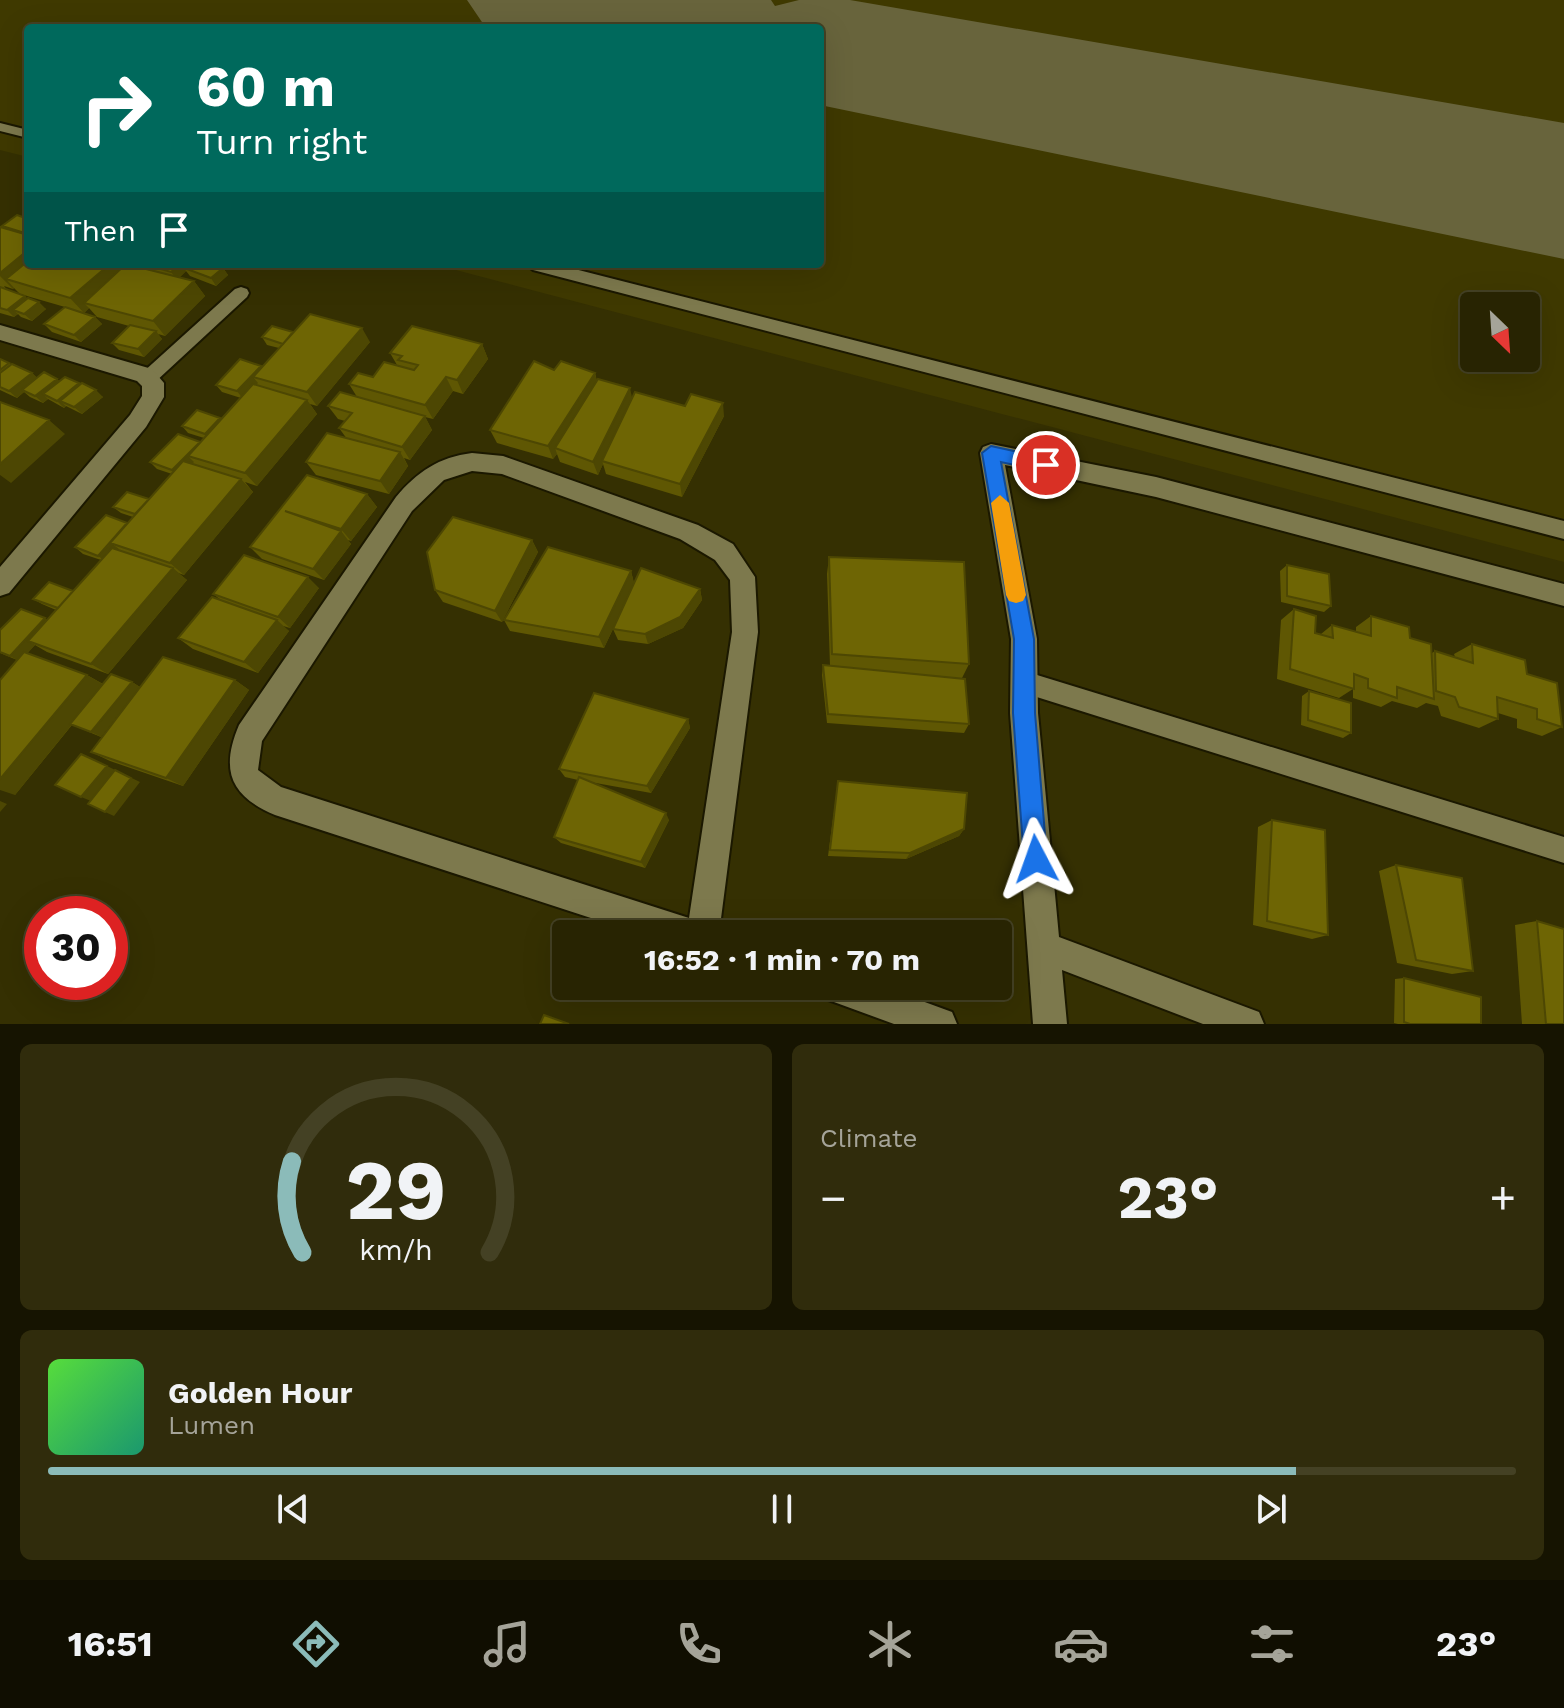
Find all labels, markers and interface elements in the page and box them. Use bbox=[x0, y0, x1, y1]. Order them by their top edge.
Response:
text: 60 m bbox=[196, 54, 335, 120]
icon: right bbox=[64, 56, 168, 160]
text: Turn right bbox=[196, 121, 367, 163]
icon: arrive bbox=[152, 208, 196, 252]
text: Then bbox=[64, 213, 136, 248]
north arrow bbox=[1460, 292, 1540, 372]
map controls bbox=[1460, 292, 1540, 372]
pin bbox=[1012, 431, 1080, 499]
icon: arrive bbox=[1024, 443, 1068, 487]
position arrow bbox=[994, 817, 1078, 901]
speed limit sign: 30 bbox=[24, 896, 128, 1000]
text: 16:52 · 1 min · 70 m bbox=[644, 942, 920, 977]
text: Climate bbox=[820, 1123, 918, 1153]
text: 29 bbox=[346, 1142, 446, 1239]
text: 23° bbox=[1117, 1162, 1219, 1233]
text: − bbox=[820, 1172, 847, 1224]
text: + bbox=[1489, 1172, 1516, 1224]
text: km/h bbox=[359, 1233, 433, 1267]
text: Golden Hour bbox=[168, 1375, 352, 1410]
text: Lumen bbox=[168, 1410, 255, 1440]
icon: previous bbox=[271, 1487, 315, 1531]
icon: pause bbox=[760, 1487, 804, 1531]
icon: next bbox=[1249, 1487, 1293, 1531]
icon: directions bbox=[288, 1616, 344, 1672]
icon: music bbox=[479, 1616, 535, 1672]
icon: phone bbox=[671, 1616, 727, 1672]
icon: climate bbox=[862, 1616, 918, 1672]
icon: car bbox=[1053, 1616, 1109, 1672]
icon: filters bbox=[1244, 1616, 1300, 1672]
text: 16:51 bbox=[68, 1623, 153, 1665]
text: 23° bbox=[1436, 1623, 1496, 1665]

